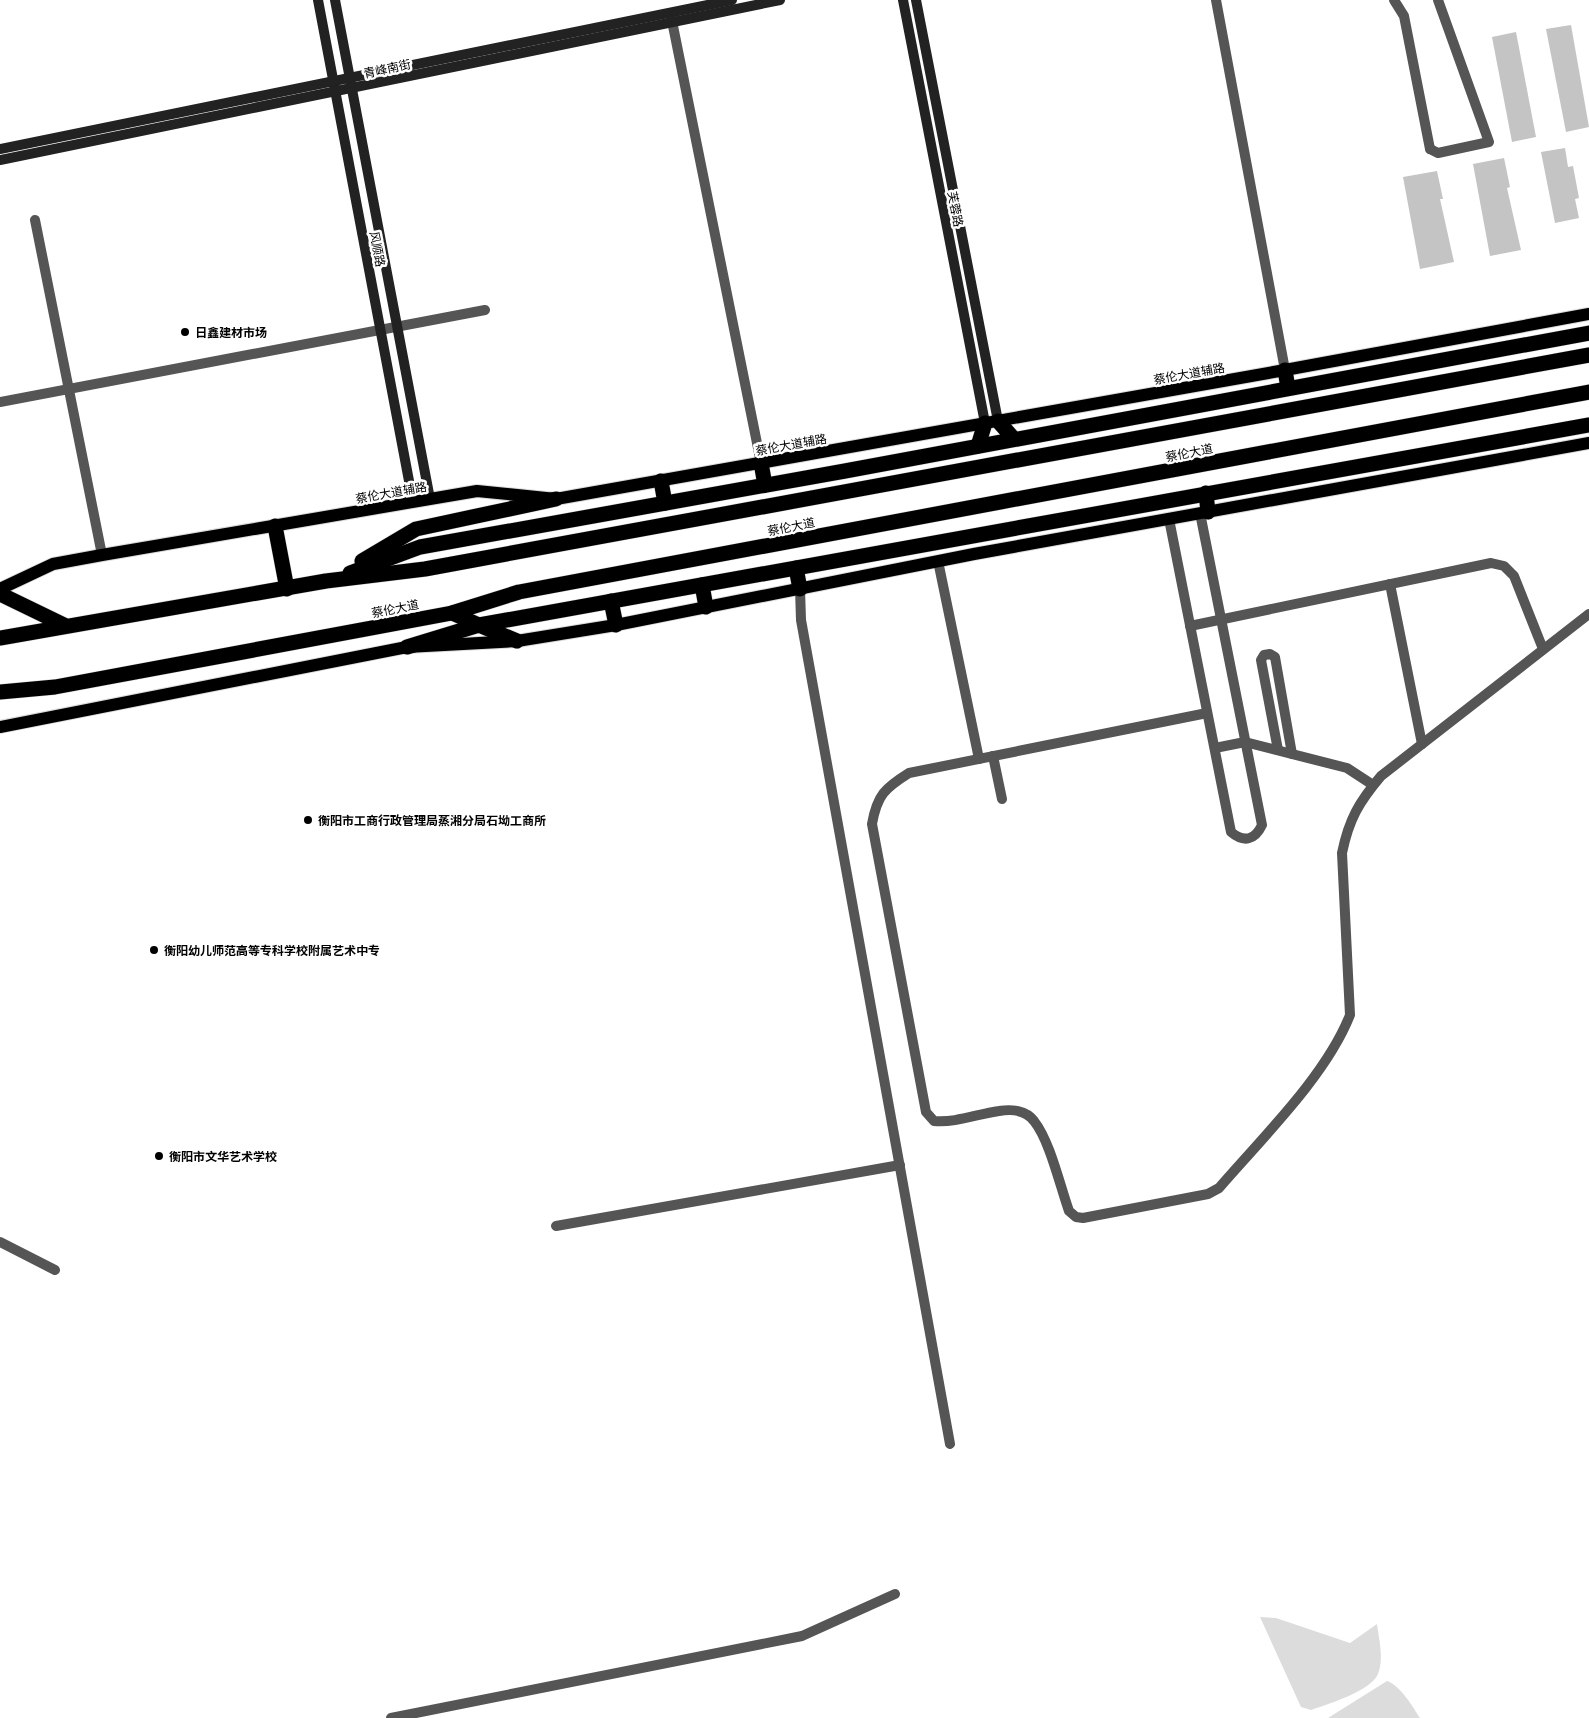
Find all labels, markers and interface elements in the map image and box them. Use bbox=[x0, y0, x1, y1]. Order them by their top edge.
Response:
street label: 青峰南街 bbox=[362, 56, 412, 80]
street label: 芙蓉路 bbox=[946, 190, 966, 228]
street label: 风顺路 bbox=[368, 230, 388, 268]
place label: 日鑫建材市场 bbox=[195, 325, 267, 339]
marker: 日鑫建材市场 bbox=[179, 326, 191, 338]
street label: 蔡伦大道辅路 bbox=[1152, 360, 1226, 386]
street label: 蔡伦大道辅路 bbox=[754, 431, 828, 457]
street label: 蔡伦大道 bbox=[1164, 441, 1214, 463]
street label: 蔡伦大道辅路 bbox=[354, 479, 428, 505]
street label: 蔡伦大道 bbox=[766, 515, 816, 537]
street label: 蔡伦大道 bbox=[370, 597, 420, 619]
place label: 衡阳市工商行政管理局蒸湘分局石坳工商所 bbox=[318, 813, 546, 827]
marker: 衡阳市工商行政管理局蒸湘分局石坳工商所 bbox=[302, 814, 314, 826]
place label: 衡阳幼儿师范高等专科学校附属艺术中专 bbox=[164, 943, 380, 957]
marker: 衡阳幼儿师范高等专科学校附属艺术中专 bbox=[148, 944, 160, 956]
place label: 衡阳市文华艺术学校 bbox=[169, 1149, 277, 1163]
marker: 衡阳市文华艺术学校 bbox=[153, 1150, 165, 1162]

